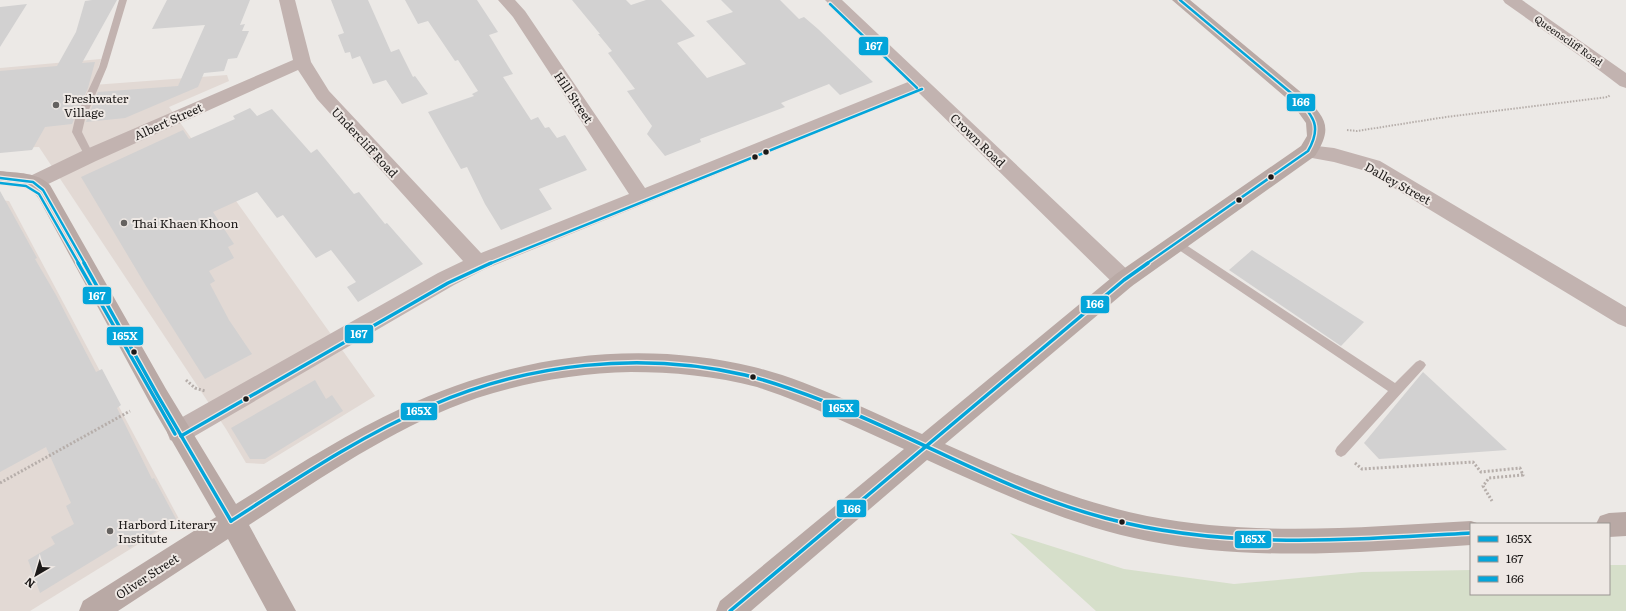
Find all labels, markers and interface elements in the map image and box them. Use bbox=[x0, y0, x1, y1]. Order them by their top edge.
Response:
street label: Queenscliff Road bbox=[1532, 11, 1606, 69]
line badge: 167 bbox=[858, 36, 889, 56]
text: 167 bbox=[866, 37, 882, 53]
street label: Hill Street bbox=[550, 68, 598, 127]
place label: Freshwater Village bbox=[64, 89, 129, 121]
line badge: 166 bbox=[1286, 93, 1316, 112]
text: 166 bbox=[1292, 93, 1310, 109]
street label: Albert Street bbox=[131, 98, 205, 144]
marker: Freshwater Village bbox=[51, 100, 61, 110]
street label: Undercliff Road bbox=[328, 103, 403, 182]
street label: Crown Road bbox=[946, 109, 1010, 171]
unlabelled marker bbox=[761, 147, 771, 157]
unlabelled marker bbox=[750, 152, 760, 162]
street label: Dalley Street bbox=[1362, 157, 1435, 209]
unlabelled marker bbox=[1266, 172, 1276, 182]
unlabelled marker bbox=[1234, 195, 1244, 205]
place label: Thai Khaen Khoon bbox=[132, 214, 238, 232]
marker: Thai Khaen Khoon bbox=[119, 218, 129, 228]
line badge: 167 bbox=[82, 286, 112, 305]
text: 167 bbox=[89, 287, 105, 303]
line badge: 166 bbox=[1080, 295, 1110, 314]
text: 166 bbox=[1086, 295, 1104, 311]
line badge: 167 bbox=[344, 324, 374, 344]
text: 167 bbox=[351, 325, 367, 341]
line badge: 165X bbox=[106, 326, 144, 346]
text: 165X bbox=[112, 327, 138, 343]
unlabelled marker bbox=[129, 347, 139, 357]
unlabelled marker bbox=[748, 372, 758, 382]
unlabelled marker bbox=[241, 394, 251, 404]
line badge: 165X bbox=[822, 399, 860, 418]
text: 165X bbox=[828, 399, 854, 415]
line badge: 165X bbox=[400, 402, 438, 421]
text: 165X bbox=[406, 402, 432, 418]
line badge: 166 bbox=[836, 499, 867, 518]
text: 166 bbox=[843, 500, 861, 516]
place label: Harbord Literary Institute bbox=[118, 515, 216, 547]
unlabelled marker bbox=[1117, 517, 1127, 527]
legend bbox=[1470, 523, 1610, 595]
marker: Harbord Literary Institute bbox=[105, 526, 115, 536]
text: 165X bbox=[1506, 529, 1532, 547]
line badge: 165X bbox=[1234, 530, 1272, 549]
text: 165X bbox=[1240, 530, 1266, 546]
street label: Oliver Street bbox=[112, 549, 182, 603]
text: 167 bbox=[1506, 549, 1523, 567]
north arrow bbox=[16, 555, 56, 595]
text: 166 bbox=[1506, 569, 1524, 587]
text: N bbox=[21, 575, 38, 593]

